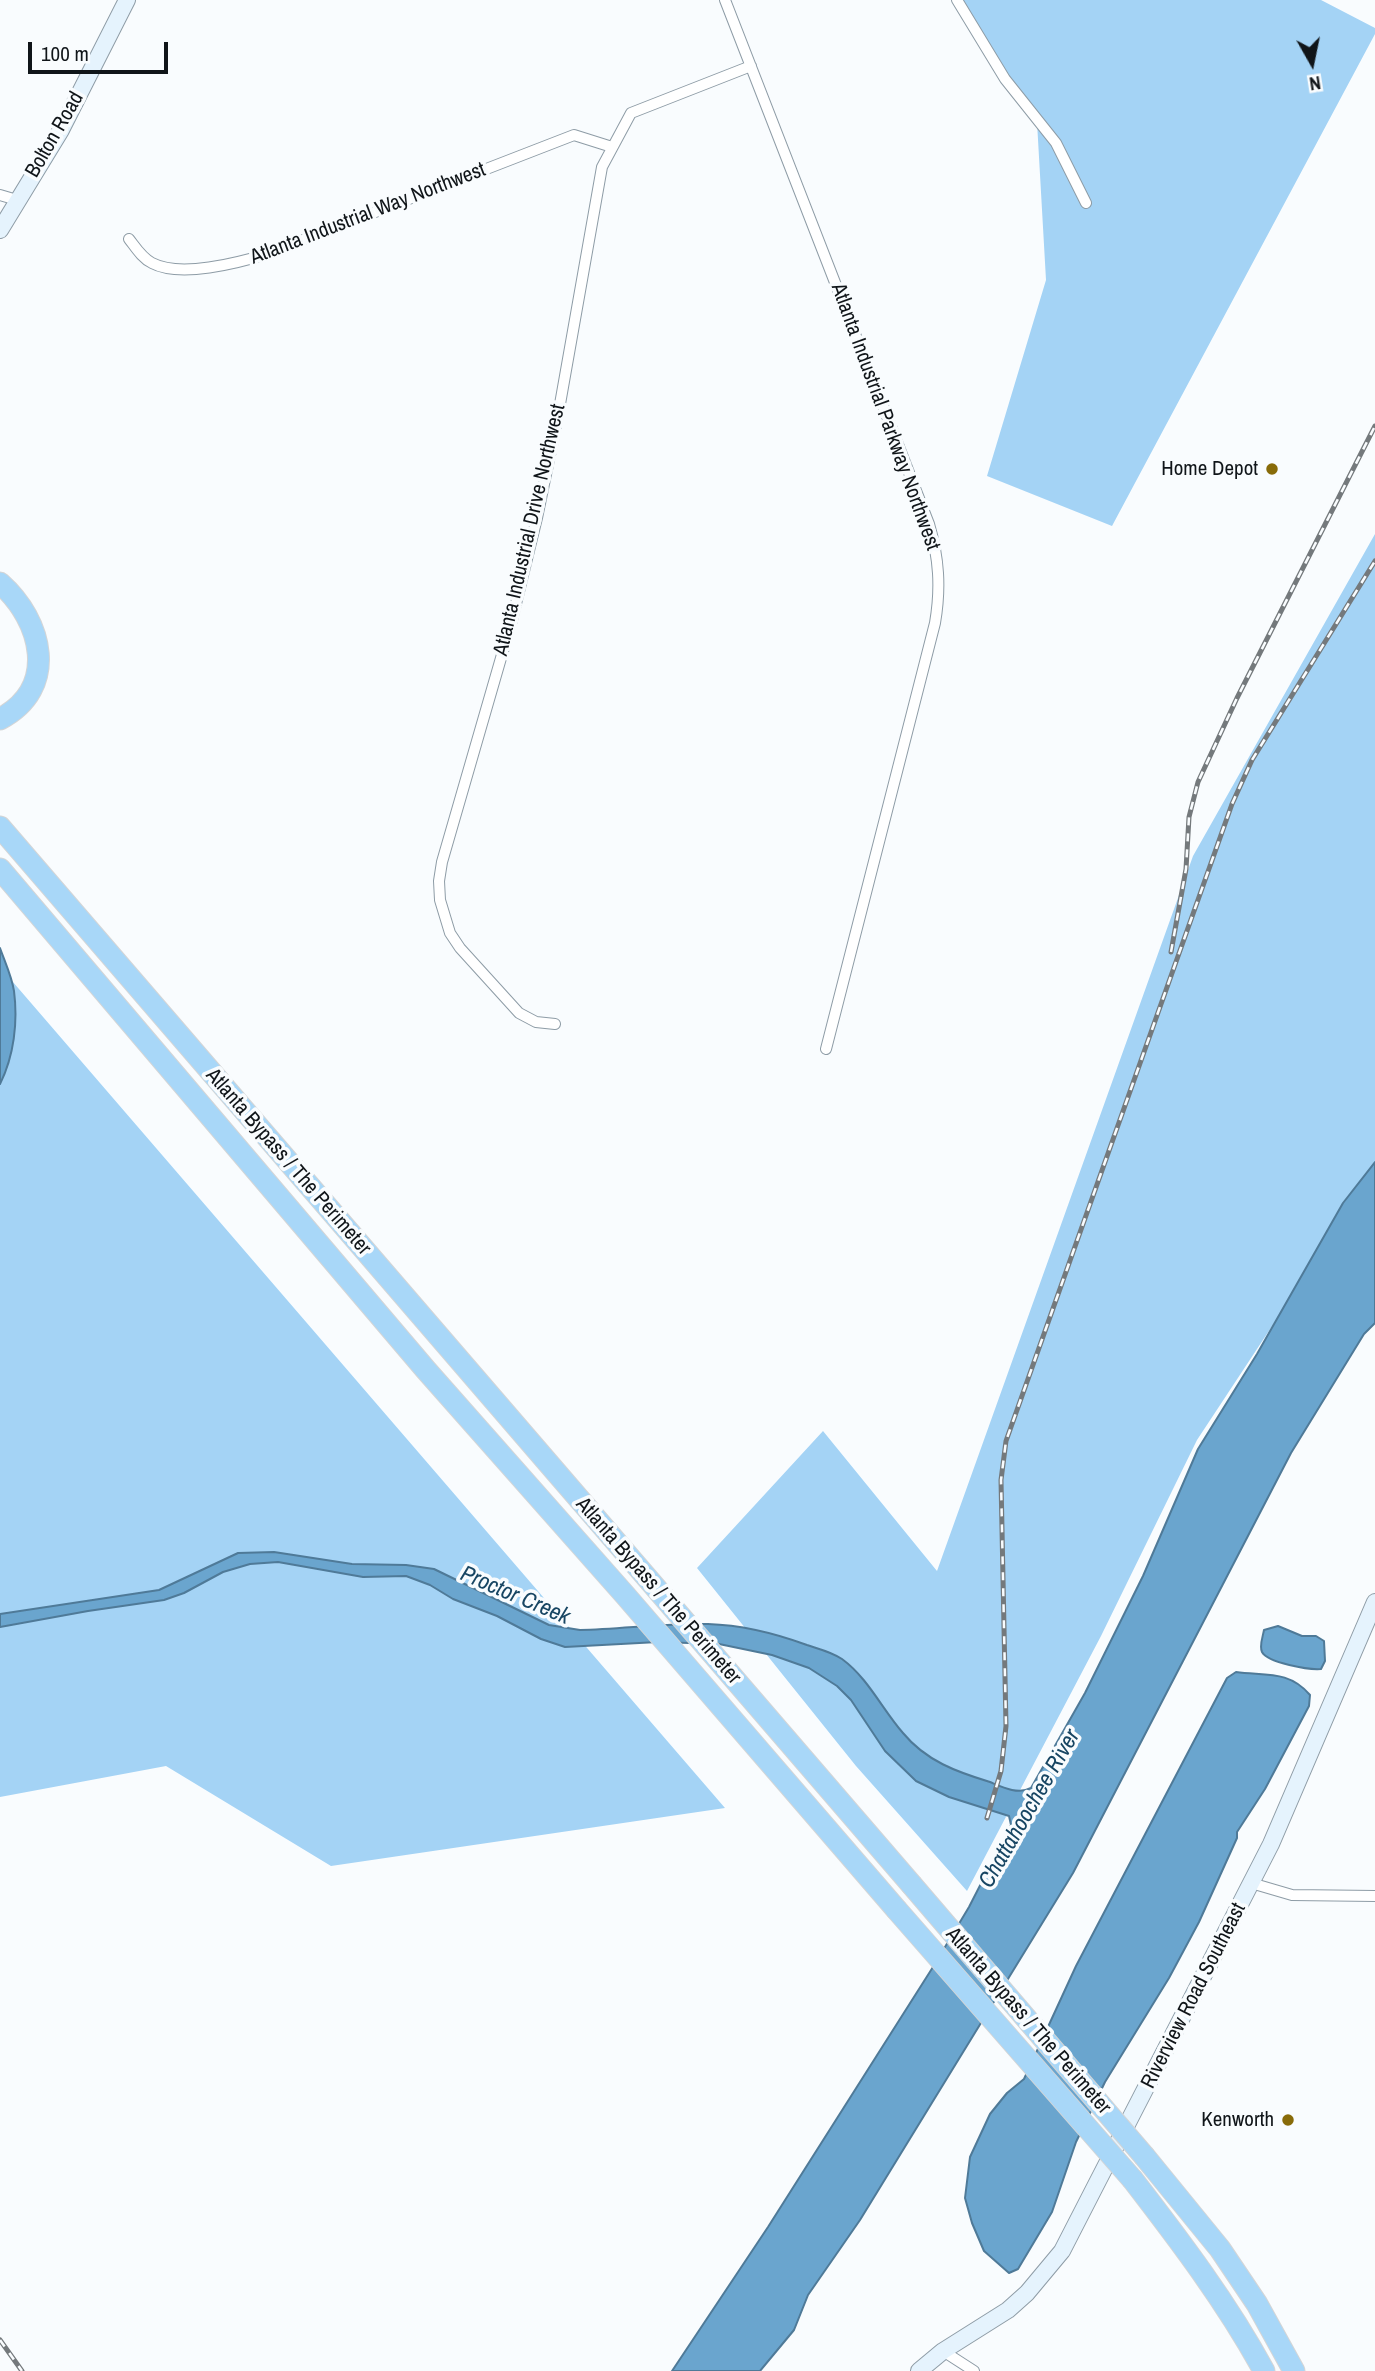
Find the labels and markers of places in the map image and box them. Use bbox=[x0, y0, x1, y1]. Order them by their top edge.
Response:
place label: Home Depot bbox=[1161, 456, 1258, 482]
marker: Home Depot bbox=[1264, 461, 1280, 477]
place label: Kenworth bbox=[1201, 2107, 1274, 2133]
marker: Kenworth bbox=[1280, 2112, 1296, 2128]

